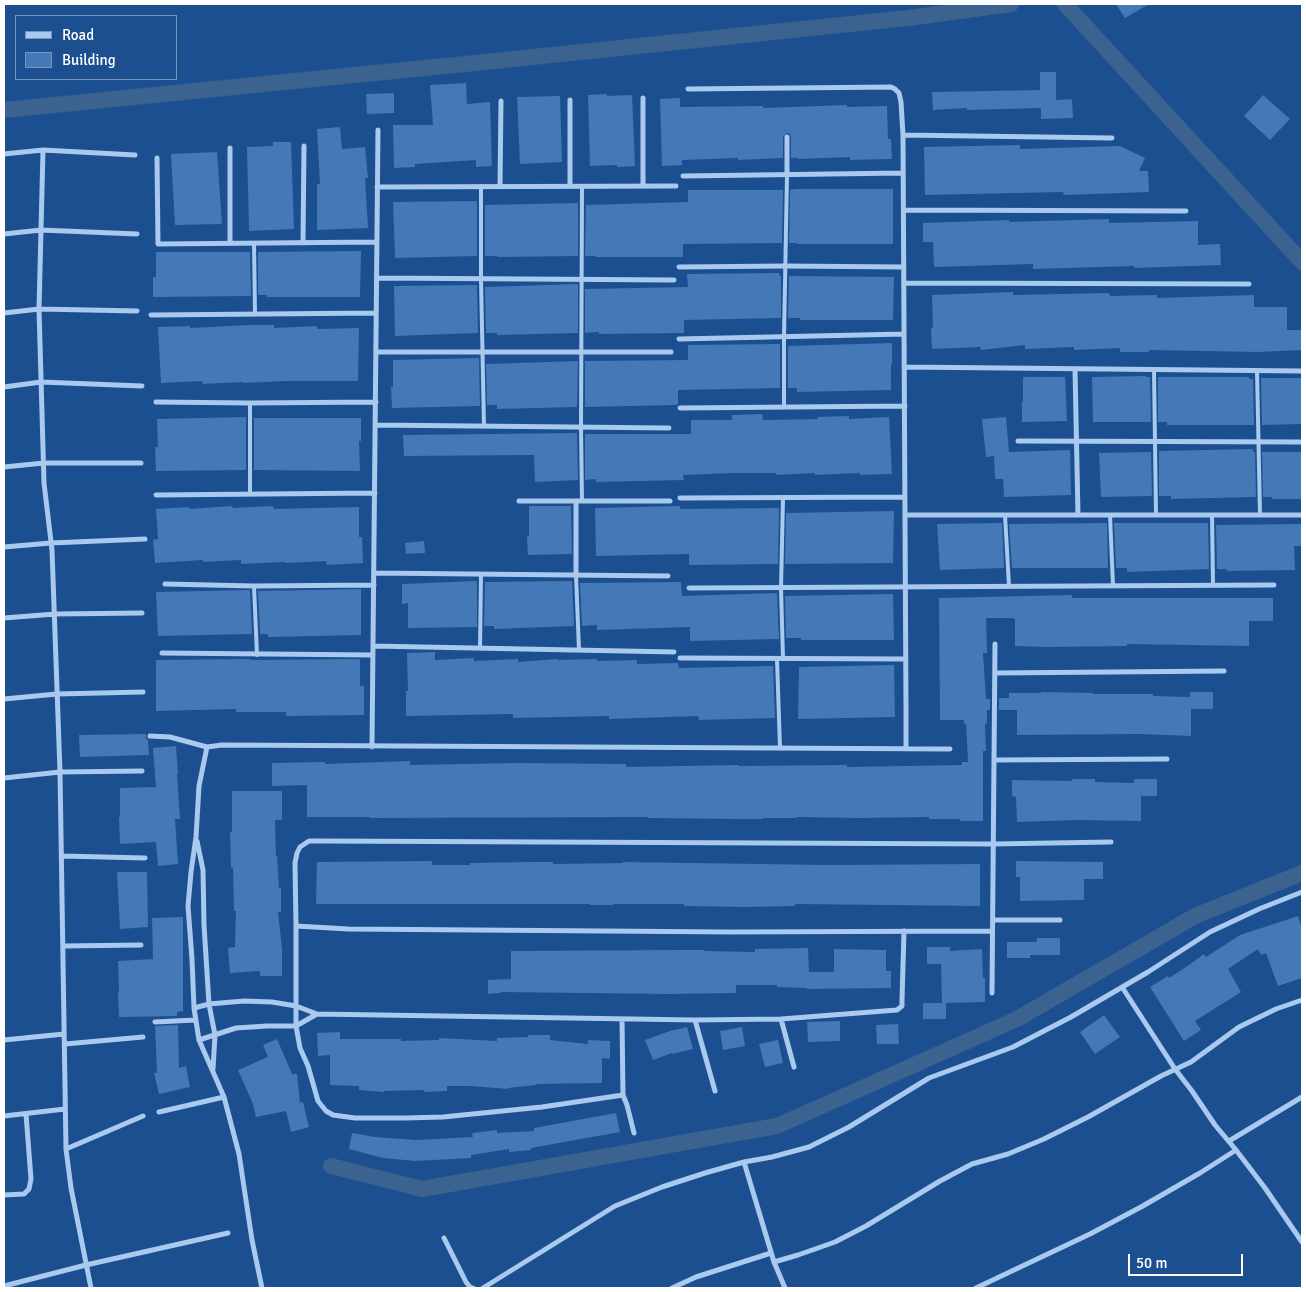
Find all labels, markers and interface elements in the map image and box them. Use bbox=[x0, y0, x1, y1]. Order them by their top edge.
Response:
legend bbox=[15, 15, 178, 80]
text: Road bbox=[62, 26, 94, 44]
text: Building bbox=[62, 51, 116, 69]
scale bar bbox=[1131, 1244, 1246, 1276]
text: 50 m bbox=[1136, 1254, 1167, 1272]

